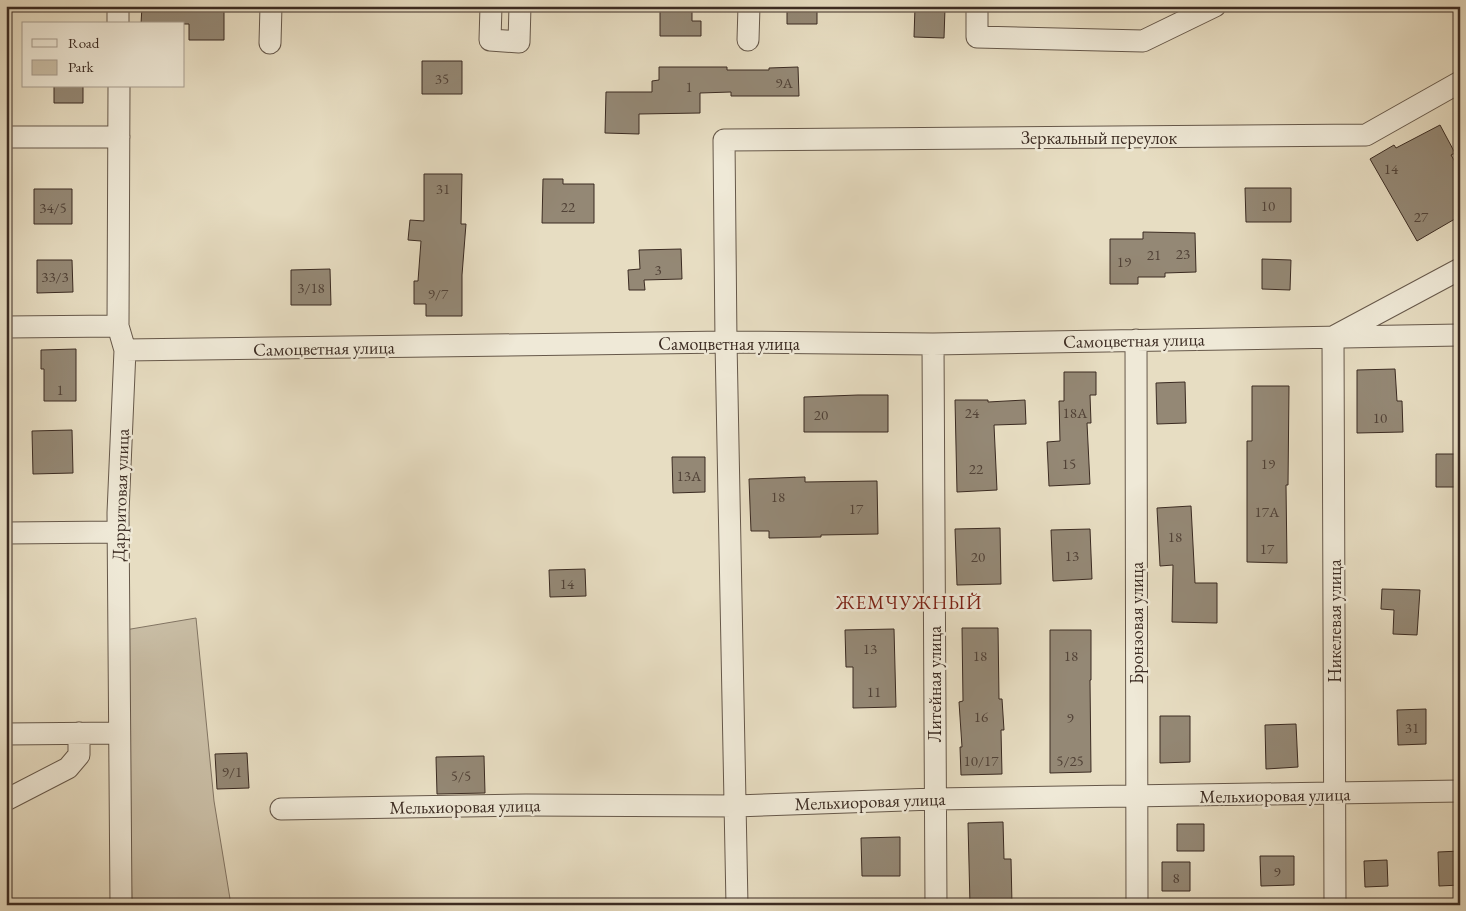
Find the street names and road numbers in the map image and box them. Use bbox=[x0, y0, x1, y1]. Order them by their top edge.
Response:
street label: Зеркальный переулок bbox=[1021, 126, 1178, 149]
street label: Самоцветная улица bbox=[1063, 327, 1206, 353]
street label: Самоцветная улица bbox=[658, 332, 801, 355]
street label: Самоцветная улица bbox=[253, 335, 396, 361]
street label: Дарритовая улица bbox=[106, 427, 134, 562]
street label: Никелевая улица bbox=[1323, 558, 1346, 683]
street label: Бронзовая улица bbox=[1125, 561, 1148, 684]
street label: Литейная улица bbox=[923, 625, 946, 742]
street label: Мельхиоровая улица bbox=[1199, 782, 1352, 808]
street label: Мельхиоровая улица bbox=[794, 787, 947, 815]
street label: Мельхиоровая улица bbox=[389, 793, 542, 819]

